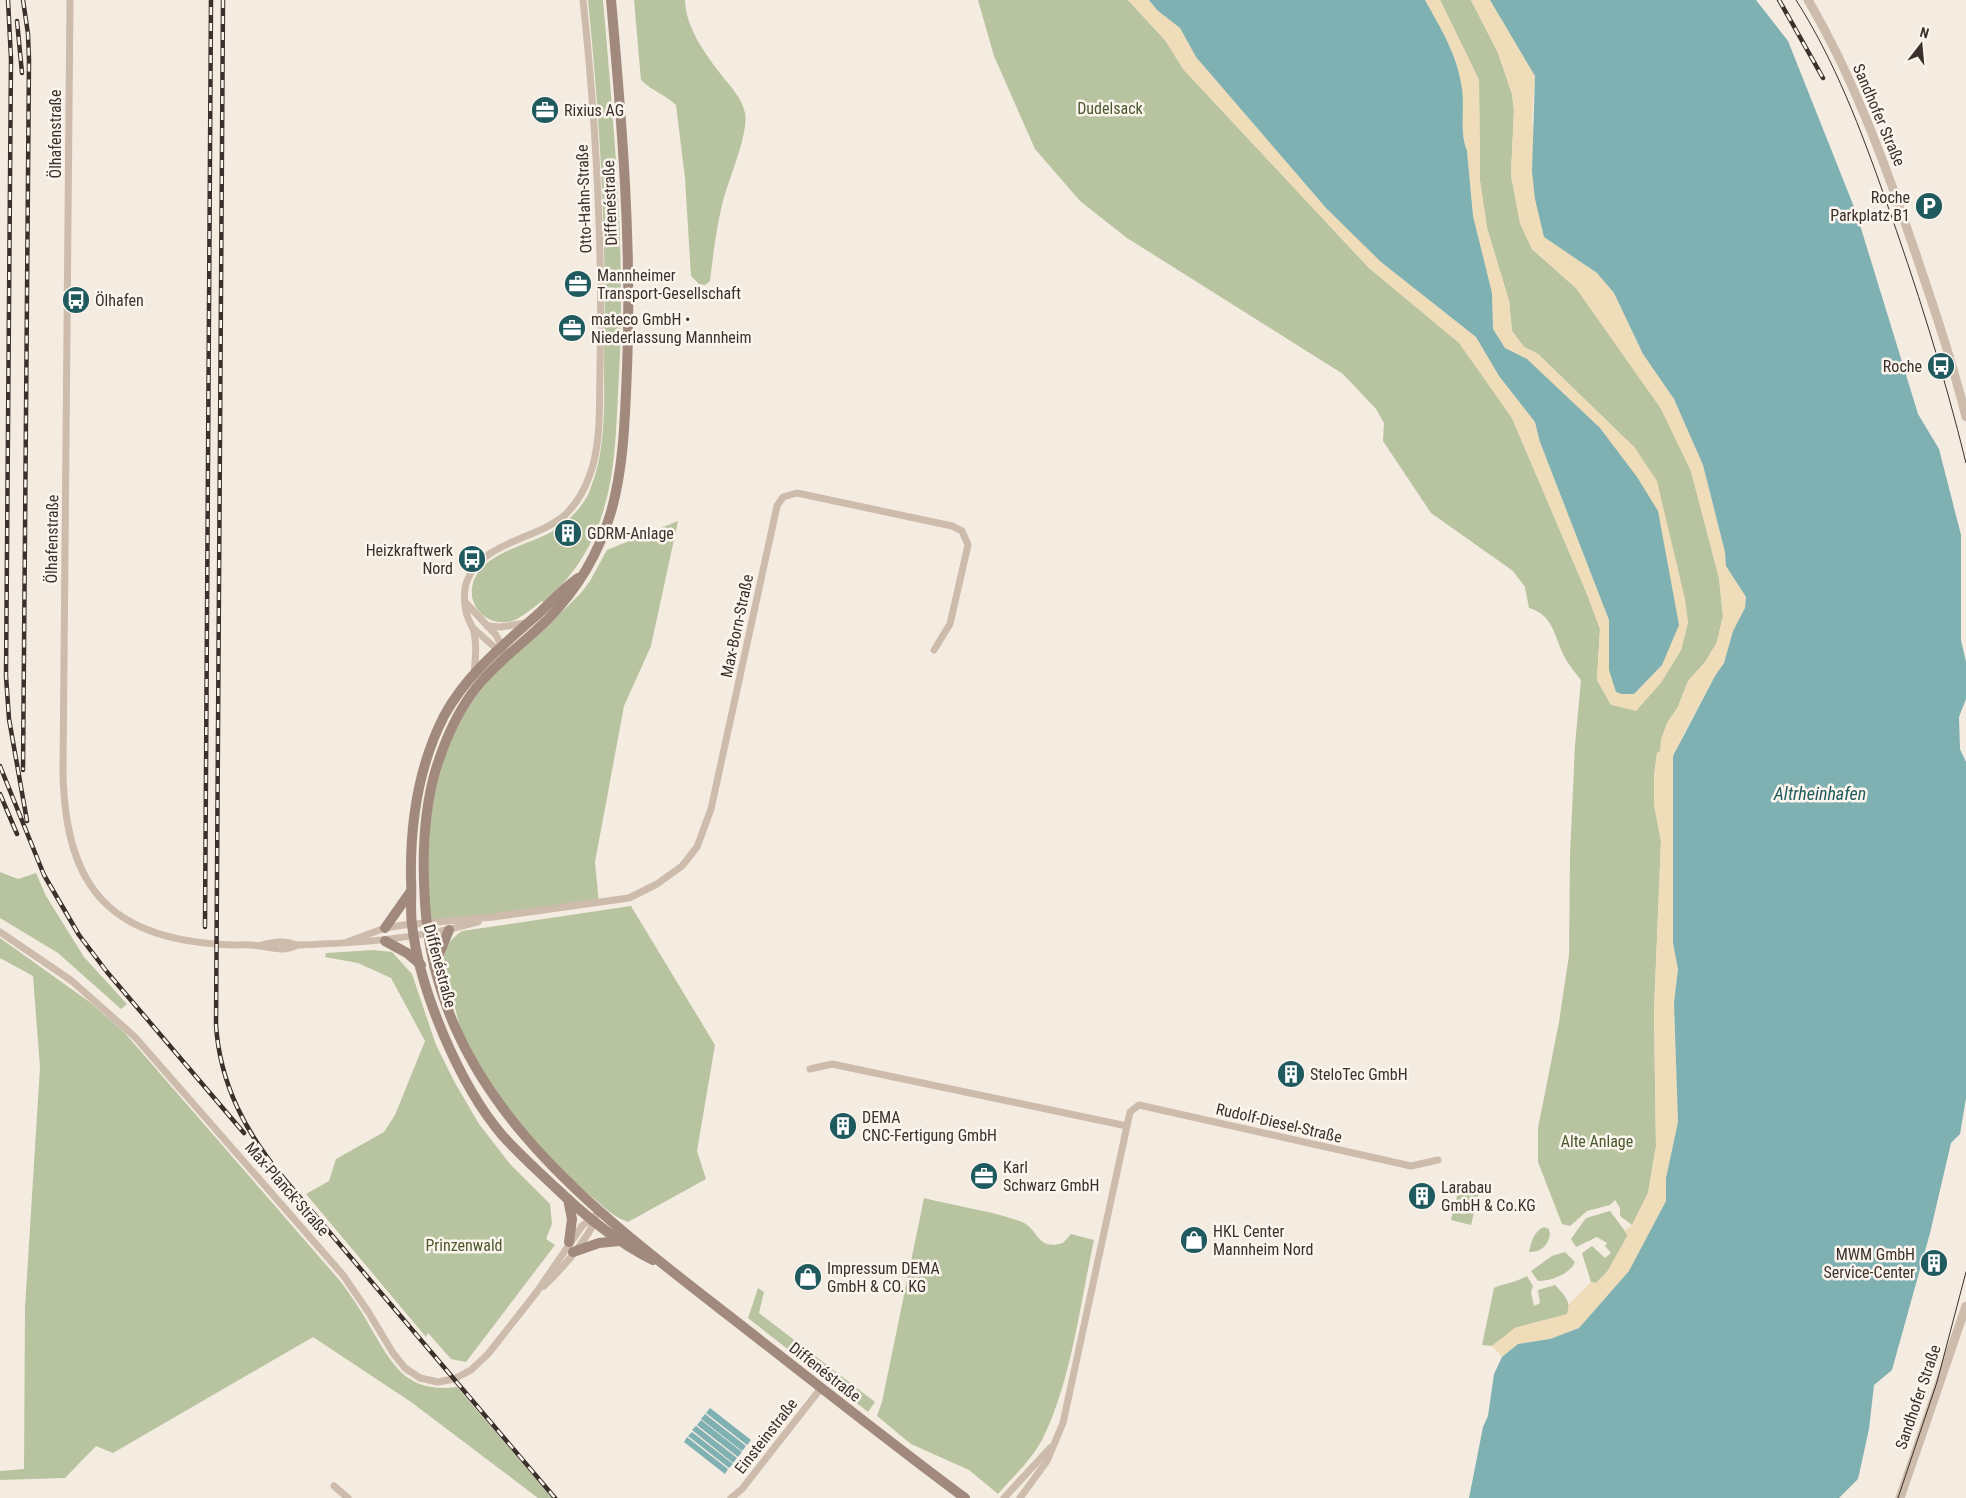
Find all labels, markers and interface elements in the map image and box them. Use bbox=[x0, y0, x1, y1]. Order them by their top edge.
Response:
north arrow bbox=[1896, 20, 1946, 70]
text: N bbox=[1918, 24, 1931, 41]
street label: Sandhofer Straße bbox=[1849, 61, 1909, 169]
street label: Ölhafenstraße bbox=[46, 90, 65, 178]
office icon: Rixius AG bbox=[530, 95, 560, 125]
park label: Dudelsack bbox=[1077, 99, 1144, 118]
place label: Rixius AG bbox=[564, 101, 624, 120]
street label: Otto-Hahn-Straße bbox=[573, 144, 595, 254]
street label: Diffenéstraße bbox=[599, 160, 621, 246]
place label: Roche Parkplatz B1 bbox=[1830, 188, 1910, 225]
parking icon: Roche Parkplatz B1 bbox=[1914, 191, 1944, 221]
place label: Mannheimer Transport-Gesellschaft bbox=[597, 266, 741, 303]
office icon: Mannheimer Transport-Gesellschaft bbox=[563, 269, 593, 299]
bus stop icon: Ölhafen bbox=[61, 285, 91, 315]
place label: Ölhafen bbox=[95, 291, 144, 310]
place label: mateco GmbH • Niederlassung Mannheim bbox=[591, 310, 752, 347]
office icon: mateco GmbH • Niederlassung Mannheim bbox=[557, 313, 587, 343]
bus stop icon: Roche bbox=[1926, 351, 1956, 381]
place label: Roche bbox=[1883, 357, 1922, 376]
street label: Ölhafenstraße bbox=[42, 494, 62, 584]
building icon: GDRM-Anlage bbox=[553, 518, 583, 548]
place label: GDRM-Anlage bbox=[587, 524, 674, 543]
place label: Heizkraftwerk Nord bbox=[366, 541, 454, 578]
bus stop icon: Heizkraftwerk Nord bbox=[457, 544, 487, 574]
street label: Max-Born-Straße bbox=[717, 573, 757, 679]
water label: Altrheinhafen bbox=[1773, 783, 1866, 804]
street label: Diffenéstraße bbox=[420, 922, 460, 1010]
building icon: SteloTec GmbH bbox=[1276, 1059, 1306, 1089]
place label: SteloTec GmbH bbox=[1310, 1065, 1408, 1084]
street label: Rudolf-Diesel-Straße bbox=[1214, 1099, 1344, 1147]
place label: DEMA CNC-Fertigung GmbH bbox=[862, 1108, 997, 1145]
building icon: DEMA CNC-Fertigung GmbH bbox=[828, 1111, 858, 1141]
park label: Alte Anlage bbox=[1561, 1132, 1633, 1151]
street label: Max-Planck-Straße bbox=[241, 1138, 333, 1240]
place label: Karl Schwarz GmbH bbox=[1003, 1158, 1099, 1195]
office icon: Karl Schwarz GmbH bbox=[969, 1161, 999, 1191]
place label: Larabau GmbH & Co.KG bbox=[1441, 1178, 1536, 1215]
building icon: Larabau GmbH & Co.KG bbox=[1407, 1181, 1437, 1211]
place label: HKL Center Mannheim Nord bbox=[1213, 1222, 1313, 1259]
shop icon: HKL Center Mannheim Nord bbox=[1179, 1225, 1209, 1255]
park label: Prinzenwald bbox=[426, 1236, 502, 1255]
place label: MWM GmbH Service-Center bbox=[1823, 1245, 1915, 1282]
building icon: MWM GmbH Service-Center bbox=[1919, 1248, 1949, 1278]
place label: Impressum DEMA GmbH & CO. KG bbox=[827, 1259, 940, 1296]
shop icon: Impressum DEMA GmbH & CO. KG bbox=[793, 1262, 823, 1292]
street label: Diffenéstraße bbox=[785, 1338, 865, 1406]
street label: Sandhofer Straße bbox=[1891, 1342, 1945, 1452]
street label: Einsteinstraße bbox=[731, 1395, 801, 1477]

